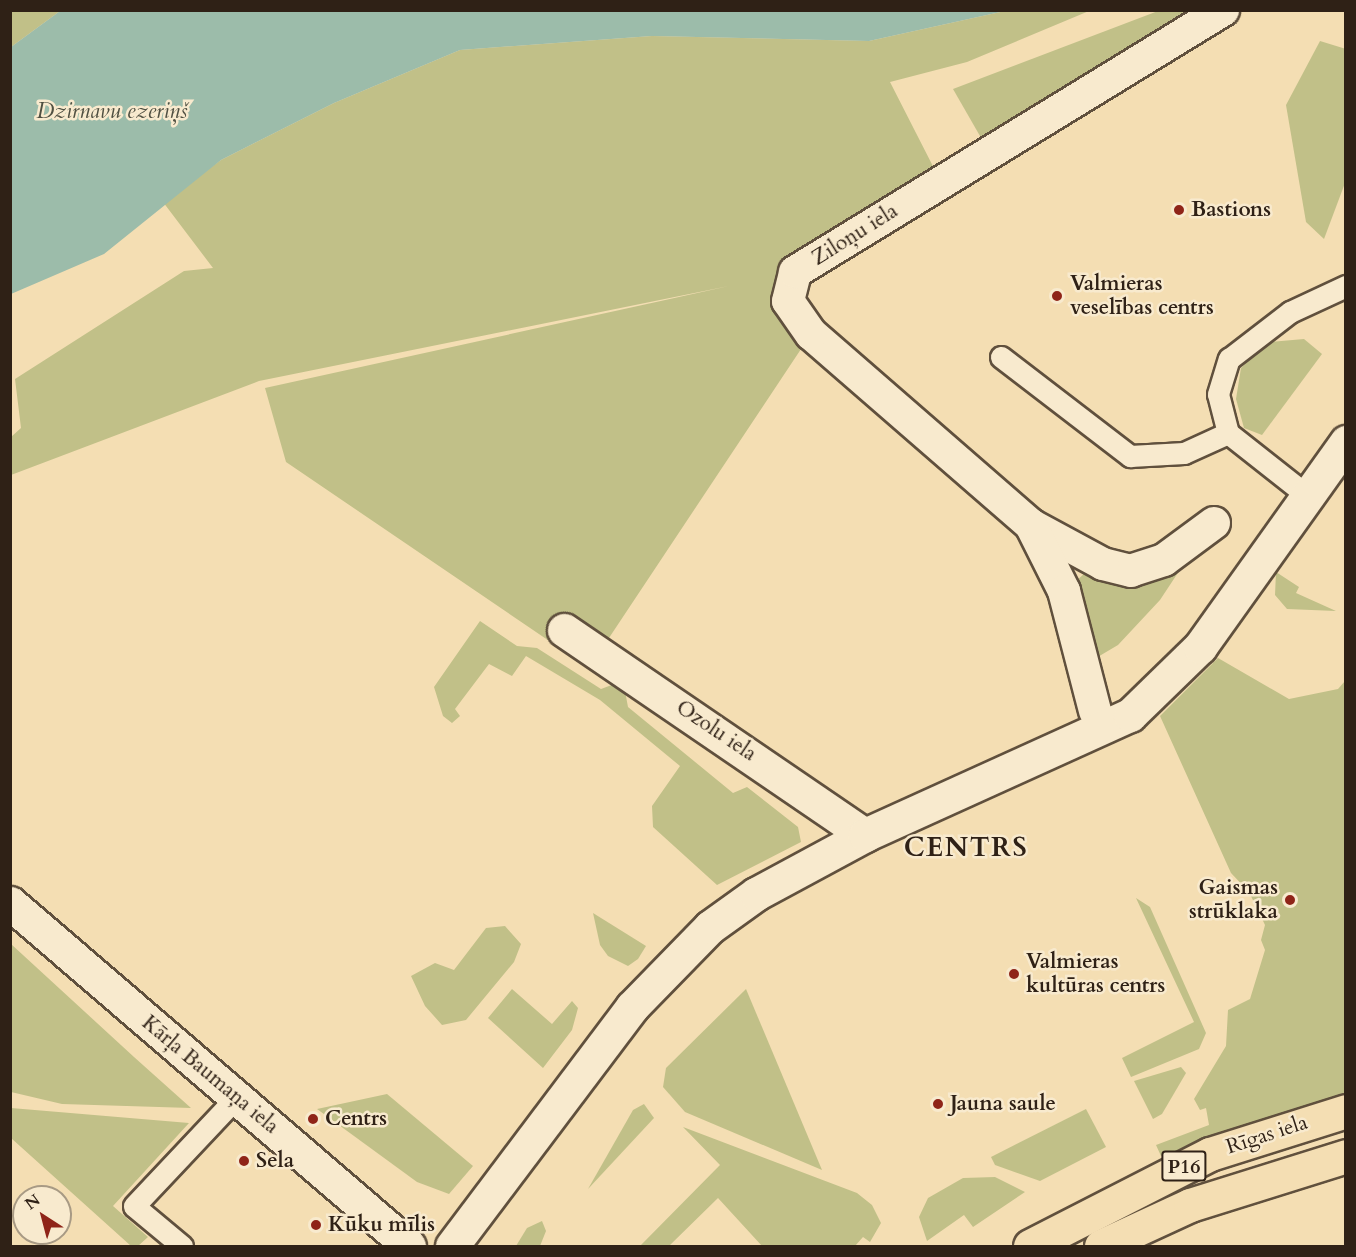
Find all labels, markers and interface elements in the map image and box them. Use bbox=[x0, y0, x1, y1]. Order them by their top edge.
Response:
water label: Dzirnavu ezeriņš bbox=[36, 99, 188, 125]
place label: Bastions bbox=[1191, 197, 1271, 223]
street label: Ziloņu iela bbox=[807, 199, 903, 271]
marker: Bastions bbox=[1172, 203, 1186, 217]
place label: Valmieras veselības centrs bbox=[1070, 271, 1214, 321]
marker: Valmieras veselības centrs bbox=[1048, 287, 1066, 305]
street label: Ozolu iela bbox=[671, 695, 761, 767]
district label: CENTRS bbox=[904, 832, 1028, 864]
place label: Gaismas strūklaka bbox=[1189, 875, 1278, 925]
marker: Gaismas strūklaka bbox=[1283, 893, 1297, 907]
place label: Valmieras kultūras centrs bbox=[1026, 949, 1165, 999]
marker: Valmieras kultūras centrs bbox=[1007, 967, 1021, 981]
street label: Kārļa Baumaņa iela bbox=[137, 1011, 283, 1139]
place label: Jauna saule bbox=[950, 1091, 1056, 1117]
marker: Jauna saule bbox=[931, 1097, 945, 1111]
place label: Centrs bbox=[325, 1106, 387, 1132]
street label: Rīgas iela bbox=[1223, 1110, 1311, 1160]
marker: Centrs bbox=[306, 1112, 320, 1126]
place label: Sela bbox=[256, 1148, 294, 1174]
road number: P16 bbox=[1160, 1149, 1208, 1183]
marker: Sela bbox=[237, 1154, 251, 1168]
north arrow bbox=[12, 1185, 72, 1245]
text: N bbox=[21, 1189, 45, 1215]
place label: Kūku mīlis bbox=[328, 1212, 435, 1238]
marker: Kūku mīlis bbox=[309, 1218, 323, 1232]

